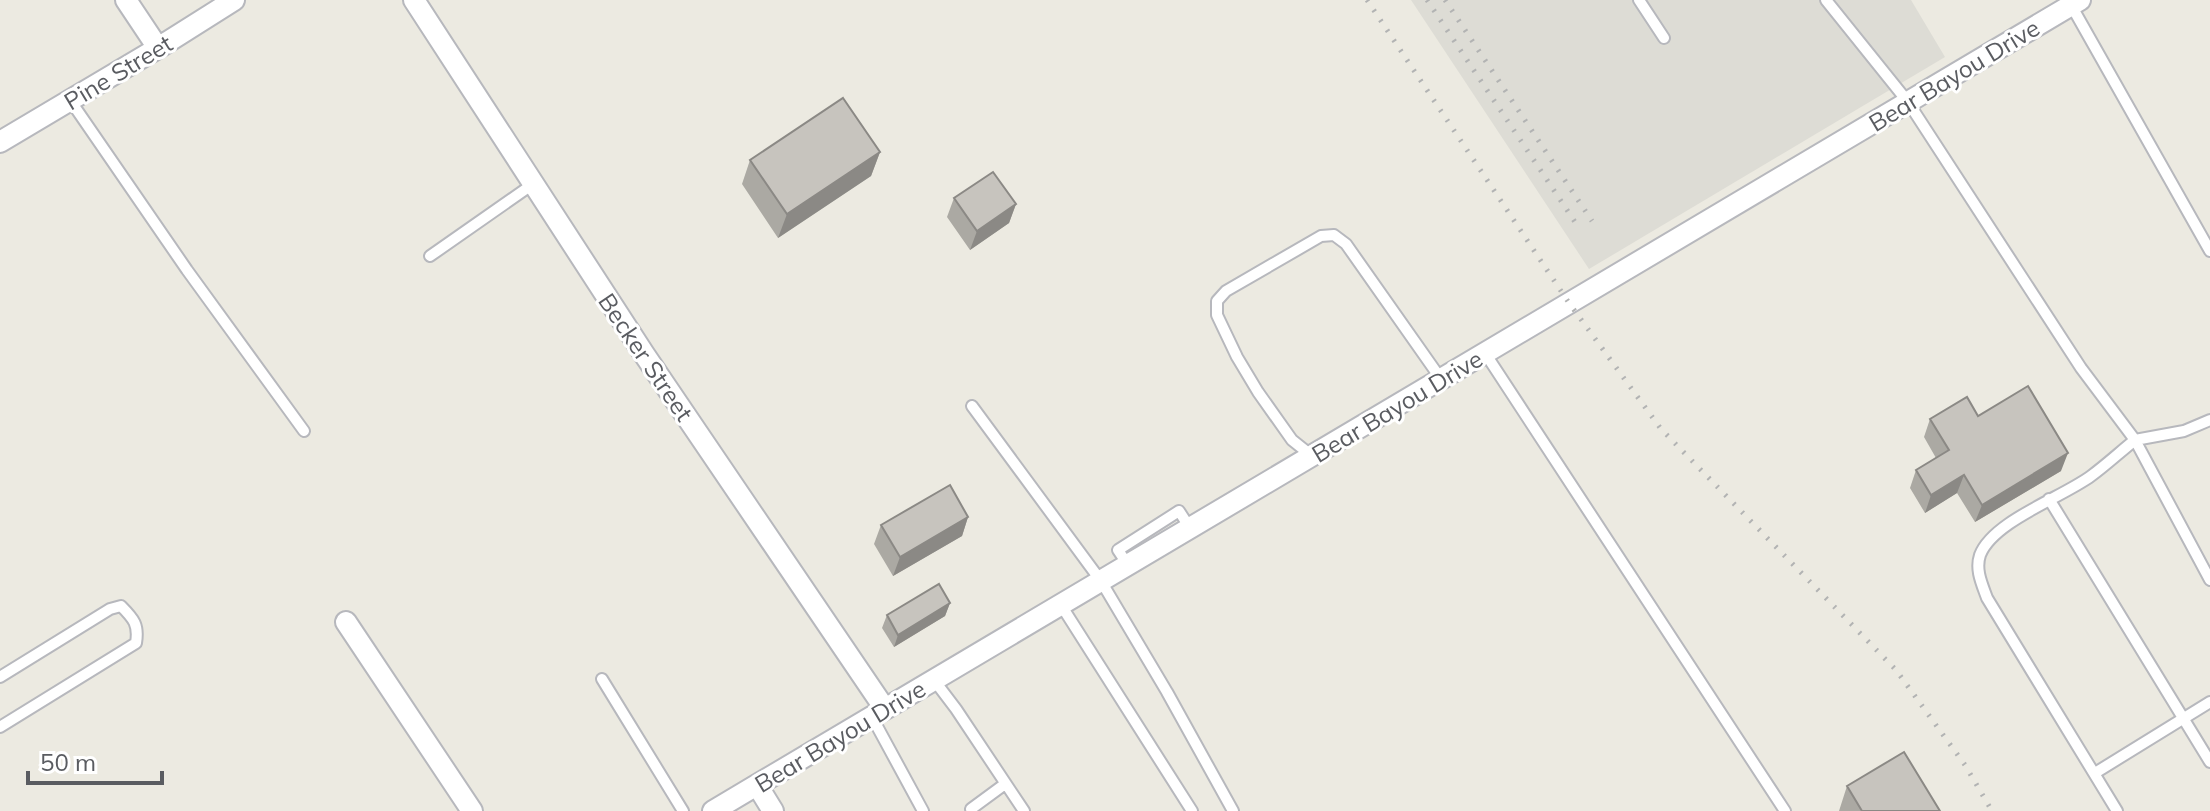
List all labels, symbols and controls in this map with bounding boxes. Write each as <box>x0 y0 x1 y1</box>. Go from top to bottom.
street label: Bear Bayou Drive <box>1863 12 2045 138</box>
street label: Pine Street <box>58 28 178 116</box>
street label: Becker Street <box>592 287 700 427</box>
street label: Bear Bayou Drive <box>1306 343 1488 469</box>
street label: Bear Bayou Drive <box>749 673 931 799</box>
scale bar <box>28 735 162 785</box>
text: 50 m <box>40 747 96 777</box>

